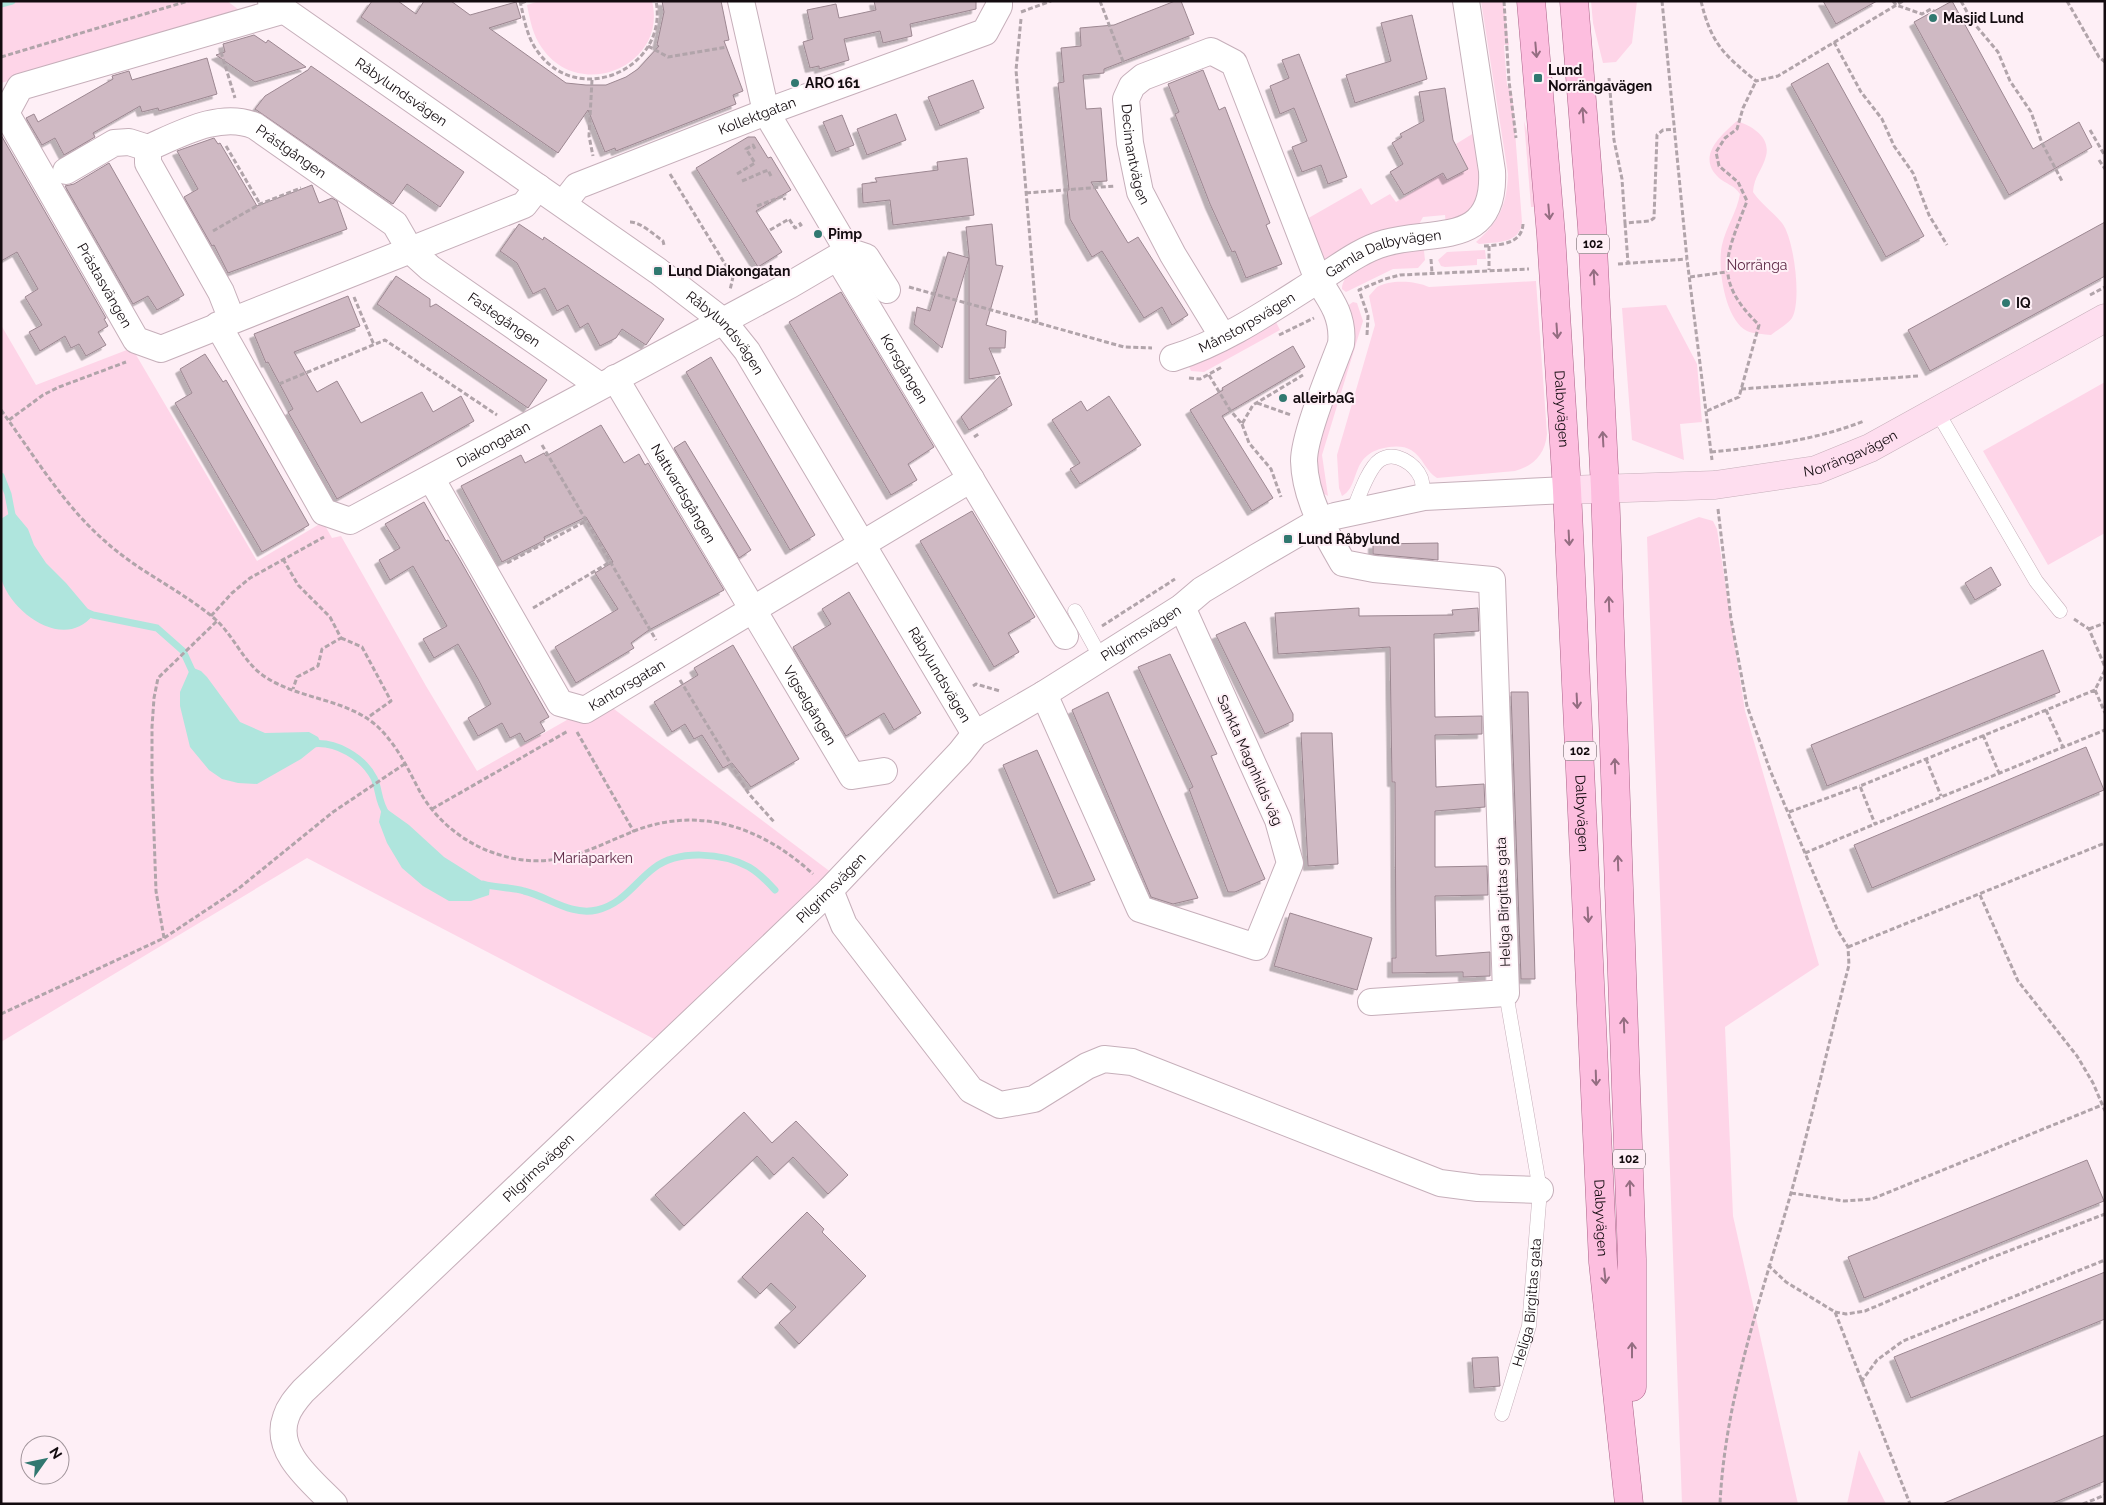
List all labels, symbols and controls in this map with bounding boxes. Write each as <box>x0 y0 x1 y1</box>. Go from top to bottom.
place label: Masjid Lund <box>1943 10 2024 26</box>
marker: Masjid Lund <box>1927 12 1939 24</box>
one-way arrow <box>1531 42 1540 58</box>
street label: Råbylundsvägen <box>352 54 450 130</box>
place label: Lund Norrängavägen <box>1548 62 1652 94</box>
marker: Lund Norrängavägen <box>1532 72 1544 84</box>
place label: ARO 161 <box>805 75 860 91</box>
marker: ARO 161 <box>789 77 801 89</box>
street label: Kollektgatan <box>716 94 798 138</box>
street label: Decimantvägen <box>1118 103 1153 207</box>
one-way arrow <box>1578 107 1588 123</box>
street label: Prästgången <box>253 121 329 181</box>
one-way arrow <box>1544 203 1554 219</box>
place label: Pimp <box>828 226 862 242</box>
street label: Gamla Dalbyvägen <box>1322 227 1442 281</box>
marker: Pimp <box>812 228 824 240</box>
road number: 102 <box>1577 234 1609 253</box>
street label: Prästasvängen <box>74 240 135 331</box>
park label: Norränga <box>1727 257 1787 273</box>
place label: Lund Diakongatan <box>668 263 790 279</box>
marker: Lund Diakongatan <box>652 265 664 277</box>
one-way arrow <box>1590 269 1599 285</box>
street label: Råbylundsvägen <box>683 288 767 377</box>
street label: Fastegången <box>465 289 543 350</box>
street label: Månstorpsvägen <box>1196 289 1298 356</box>
place label: IQ <box>2016 295 2031 311</box>
marker: IQ <box>2000 297 2012 309</box>
one-way arrow <box>1552 322 1561 338</box>
street label: Korsgången <box>877 331 931 406</box>
street label: Dalbyvägen <box>1551 370 1572 448</box>
place label: alleirbaG <box>1293 390 1354 406</box>
marker: alleirbaG <box>1277 392 1289 404</box>
street label: Diakongatan <box>454 418 533 470</box>
street label: Norrängavägen <box>1802 427 1900 480</box>
one-way arrow <box>1598 431 1607 447</box>
street label: Nattvardsgången <box>648 441 719 546</box>
one-way arrow <box>1564 530 1574 546</box>
place label: Lund Råbylund <box>1298 531 1400 547</box>
marker: Lund Råbylund <box>1282 533 1294 545</box>
one-way arrow <box>1605 596 1614 612</box>
street label: Pilgrimsvägen <box>1098 602 1184 664</box>
street label: Råbylundsvägen <box>905 624 974 725</box>
street label: Kantorsgatan <box>586 656 668 714</box>
street label: Vigselgången <box>780 663 840 748</box>
street label: Sankta Magnhilds väg <box>1214 692 1286 828</box>
one-way arrow <box>1572 692 1582 708</box>
road number: 102 <box>1564 741 1596 760</box>
one-way arrow <box>1610 759 1620 775</box>
street label: Dalbyvägen <box>1572 774 1592 852</box>
street label: Heliga Birgittas gata <box>1493 837 1513 967</box>
park label: Mariaparken <box>553 850 633 866</box>
street label: Pilgrimsvägen <box>793 850 869 926</box>
one-way arrow <box>1614 855 1623 871</box>
one-way arrow <box>1584 907 1593 923</box>
one-way arrow <box>1619 1017 1629 1034</box>
one-way arrow <box>1591 1070 1600 1086</box>
street label: Pilgrimsvägen <box>499 1130 577 1205</box>
road number: 102 <box>1613 1150 1645 1168</box>
street label: Dalbyvägen <box>1591 1179 1611 1257</box>
one-way arrow <box>1625 1180 1634 1196</box>
street label: Heliga Birgittas gata <box>1509 1238 1544 1369</box>
one-way arrow <box>1600 1267 1610 1283</box>
one-way arrow <box>1627 1342 1637 1358</box>
north arrow <box>20 1435 70 1485</box>
text: N <box>46 1444 66 1462</box>

